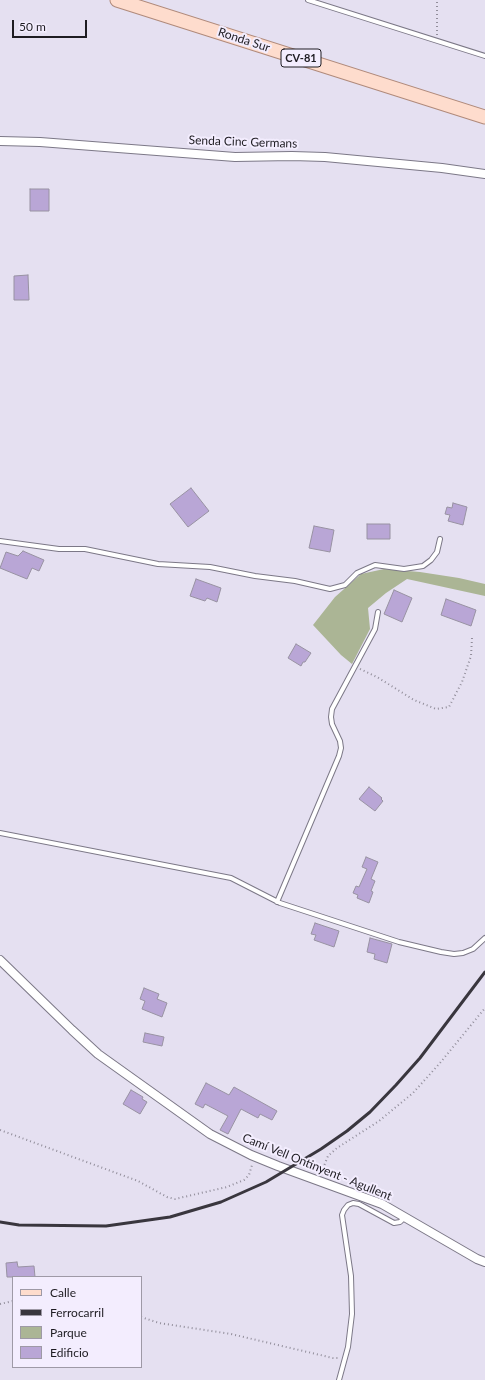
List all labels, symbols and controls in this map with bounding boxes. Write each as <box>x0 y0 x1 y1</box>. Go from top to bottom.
scale bar <box>14 12 89 38</box>
text: 50 m <box>19 19 46 34</box>
street label: Ronda Sur <box>216 25 272 55</box>
road number: CV-81 <box>281 49 321 67</box>
street label: Senda Cinc Germans <box>188 133 298 151</box>
street label: Camí Vell Ontinyent - Agullent <box>240 1130 394 1204</box>
legend <box>12 1276 142 1368</box>
text: Calle <box>50 1285 76 1300</box>
text: Ferrocarril <box>50 1305 104 1320</box>
text: Parque <box>50 1325 87 1340</box>
text: Edificio <box>50 1345 89 1360</box>

